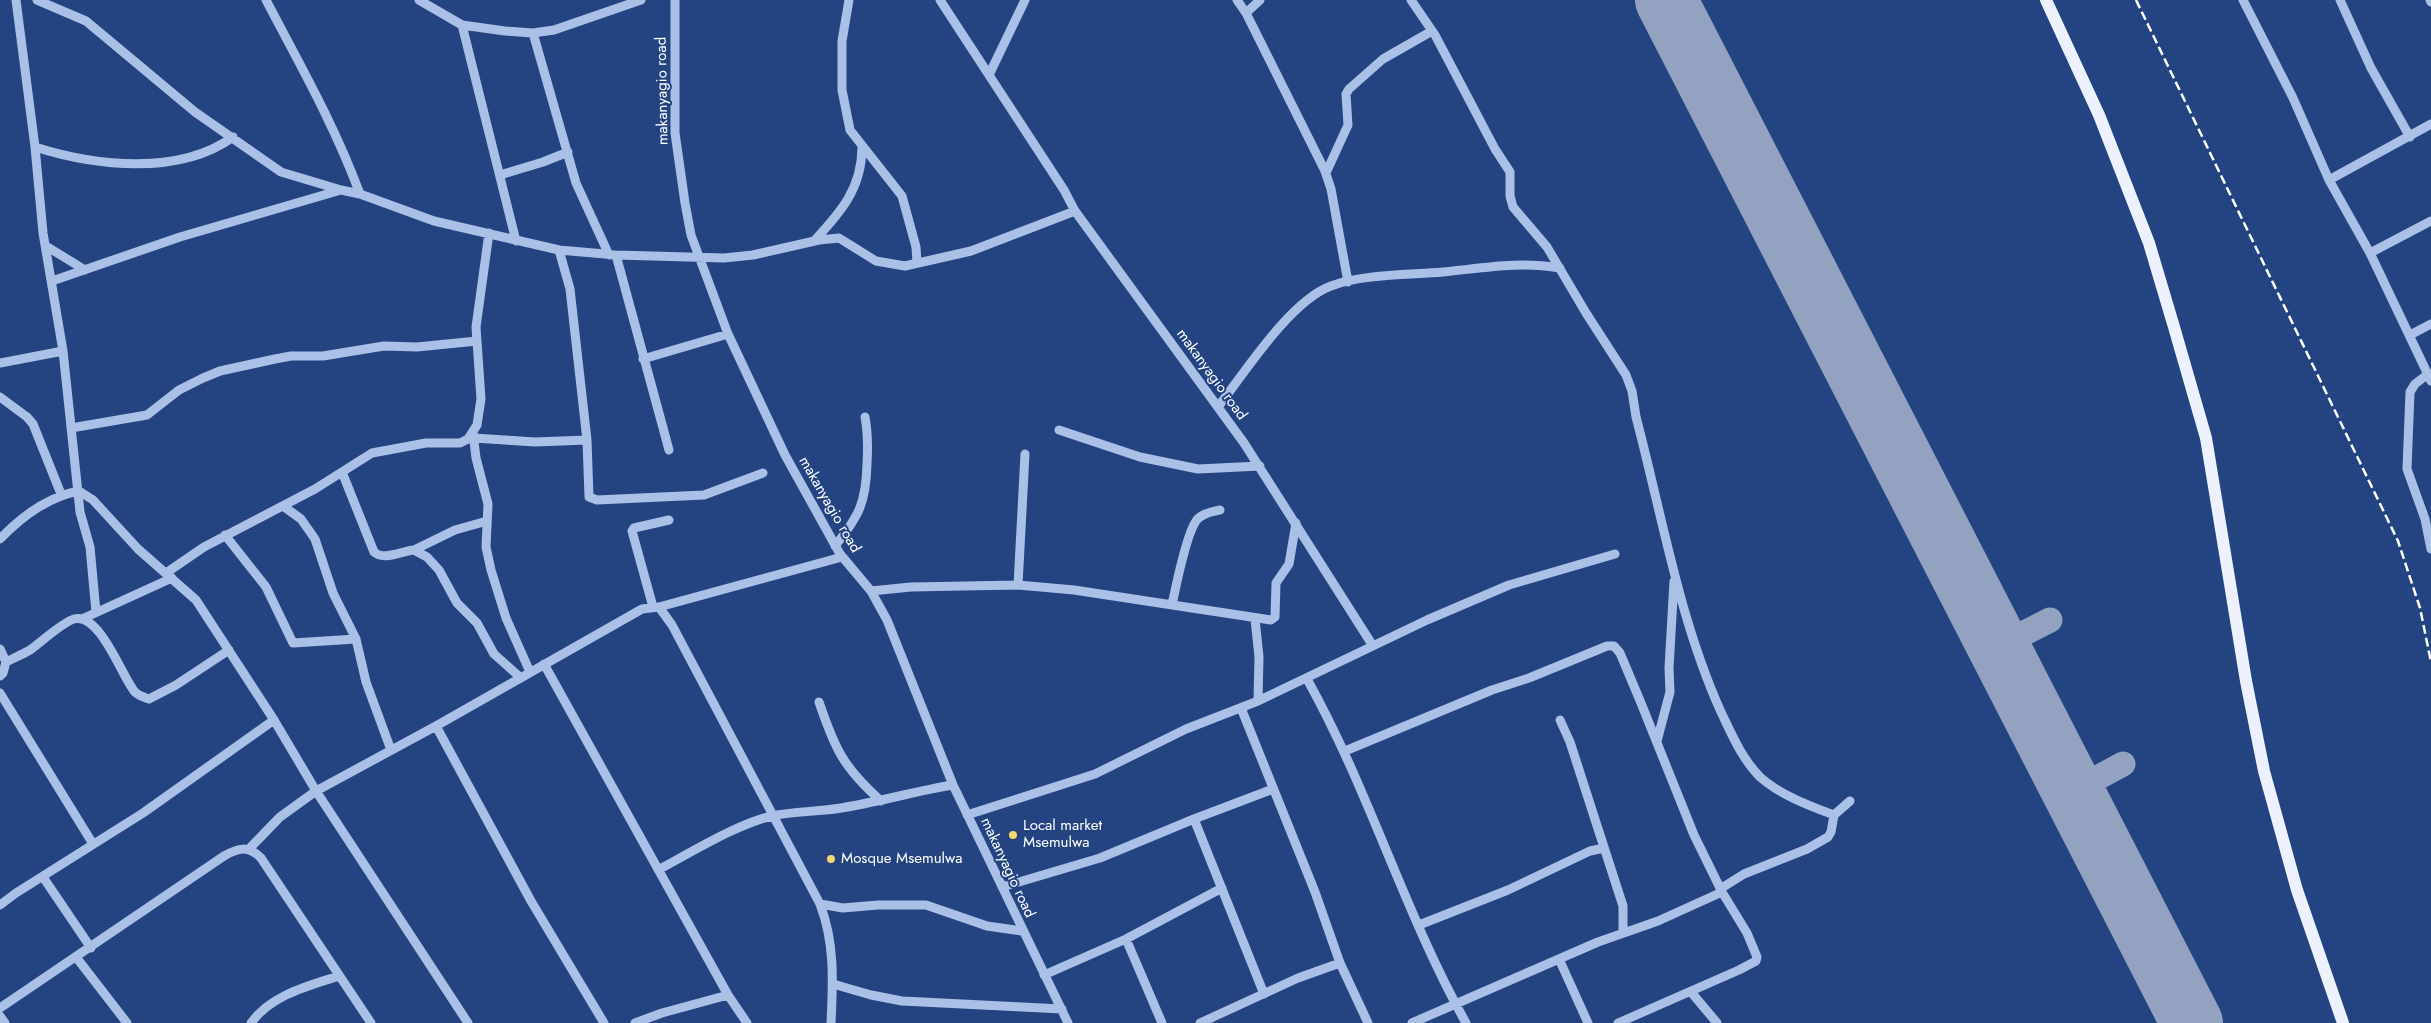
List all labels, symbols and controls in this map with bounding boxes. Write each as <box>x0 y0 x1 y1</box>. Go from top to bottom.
street label: makanyagio road <box>653 37 673 145</box>
street label: makanyagio road <box>1172 326 1250 424</box>
street label: makanyagio road <box>794 454 864 556</box>
street label: makanyagio road <box>976 815 1038 921</box>
place label: Local market Msemulwa <box>1023 817 1102 852</box>
marker: Local market Msemulwa <box>1007 829 1019 841</box>
place label: Mosque Msemulwa <box>841 850 962 868</box>
marker: Mosque Msemulwa <box>825 853 837 865</box>

